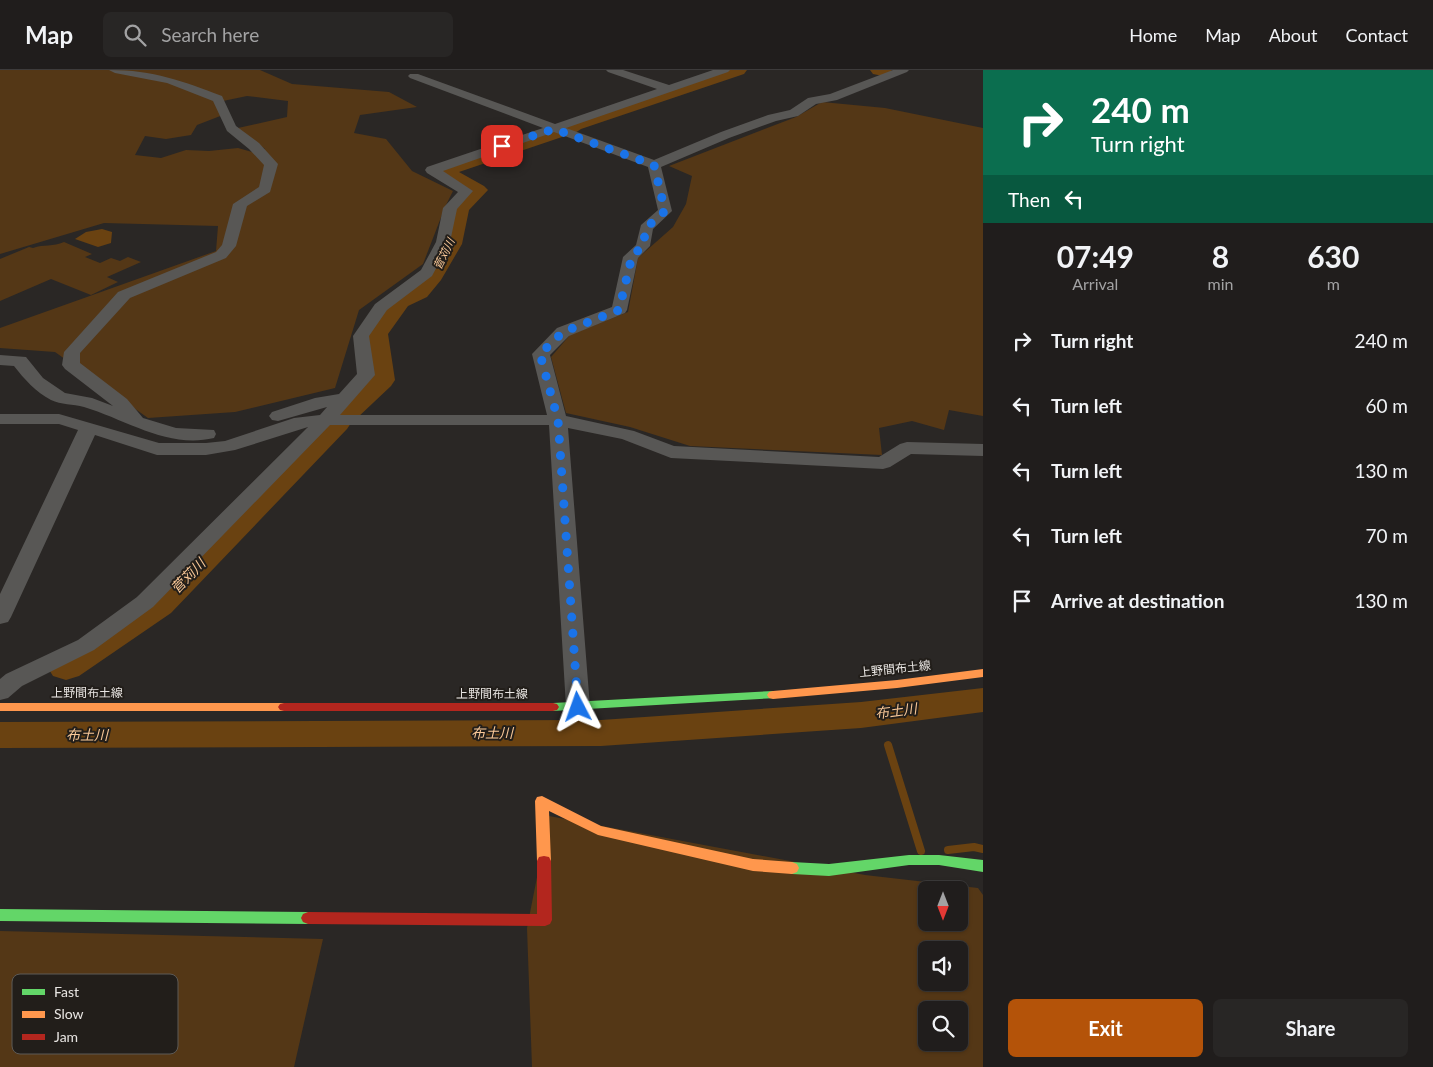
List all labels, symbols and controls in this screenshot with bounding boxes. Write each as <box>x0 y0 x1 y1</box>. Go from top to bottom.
search box <box>103 12 453 57</box>
text: Map <box>25 20 73 49</box>
icon: search <box>121 21 149 49</box>
text: Search here <box>161 23 259 46</box>
text: Home <box>1129 24 1177 46</box>
text: Map <box>1205 24 1241 46</box>
text: About <box>1269 24 1318 46</box>
text: Contact <box>1346 24 1408 46</box>
text: 240 m <box>1091 88 1190 130</box>
icon: right <box>1008 90 1073 155</box>
pin <box>481 125 523 167</box>
text: Turn right <box>1091 130 1185 157</box>
icon: arrive <box>488 132 516 160</box>
icon: left <box>1060 185 1088 213</box>
text: Then <box>1008 188 1050 211</box>
water label: 菅苅川 <box>430 235 457 271</box>
text: 07:49 <box>1057 238 1134 274</box>
text: 8 <box>1212 238 1229 274</box>
text: 630 <box>1307 238 1359 274</box>
text: Arrival <box>1072 274 1118 293</box>
text: min <box>1208 274 1234 293</box>
text: m <box>1327 274 1340 293</box>
icon: right <box>1008 327 1036 355</box>
text: Turn right <box>1051 329 1133 352</box>
text: 240 m <box>1354 329 1408 352</box>
icon: left <box>1008 392 1036 420</box>
text: Turn left <box>1051 394 1122 417</box>
text: 60 m <box>1365 394 1408 417</box>
icon: left <box>1008 457 1036 485</box>
text: Turn left <box>1051 459 1122 482</box>
text: 130 m <box>1354 459 1408 482</box>
icon: left <box>1008 522 1036 550</box>
text: Turn left <box>1051 524 1122 547</box>
text: 70 m <box>1365 524 1408 547</box>
water label: 菅苅川 <box>167 553 210 597</box>
icon: arrive <box>1008 587 1036 615</box>
text: Arrive at destination <box>1051 589 1224 612</box>
text: 130 m <box>1354 589 1408 612</box>
street label: 上野間布土線 <box>858 657 932 680</box>
position arrow <box>551 680 603 732</box>
street label: 上野間布土線 <box>51 685 123 700</box>
street label: 上野間布土線 <box>456 686 528 701</box>
water label: 布土川 <box>874 699 920 721</box>
water label: 布土川 <box>471 724 515 741</box>
water label: 布土川 <box>66 726 110 743</box>
north arrow <box>918 881 968 931</box>
map controls <box>918 881 968 1051</box>
button: sound <box>918 941 968 991</box>
legend <box>12 974 178 1054</box>
text: Fast <box>54 983 79 1000</box>
button: Exit <box>1008 999 1203 1057</box>
button: Share <box>1213 999 1408 1057</box>
button: search <box>918 1001 968 1051</box>
text: Slow <box>54 1005 84 1022</box>
text: Jam <box>54 1028 78 1045</box>

